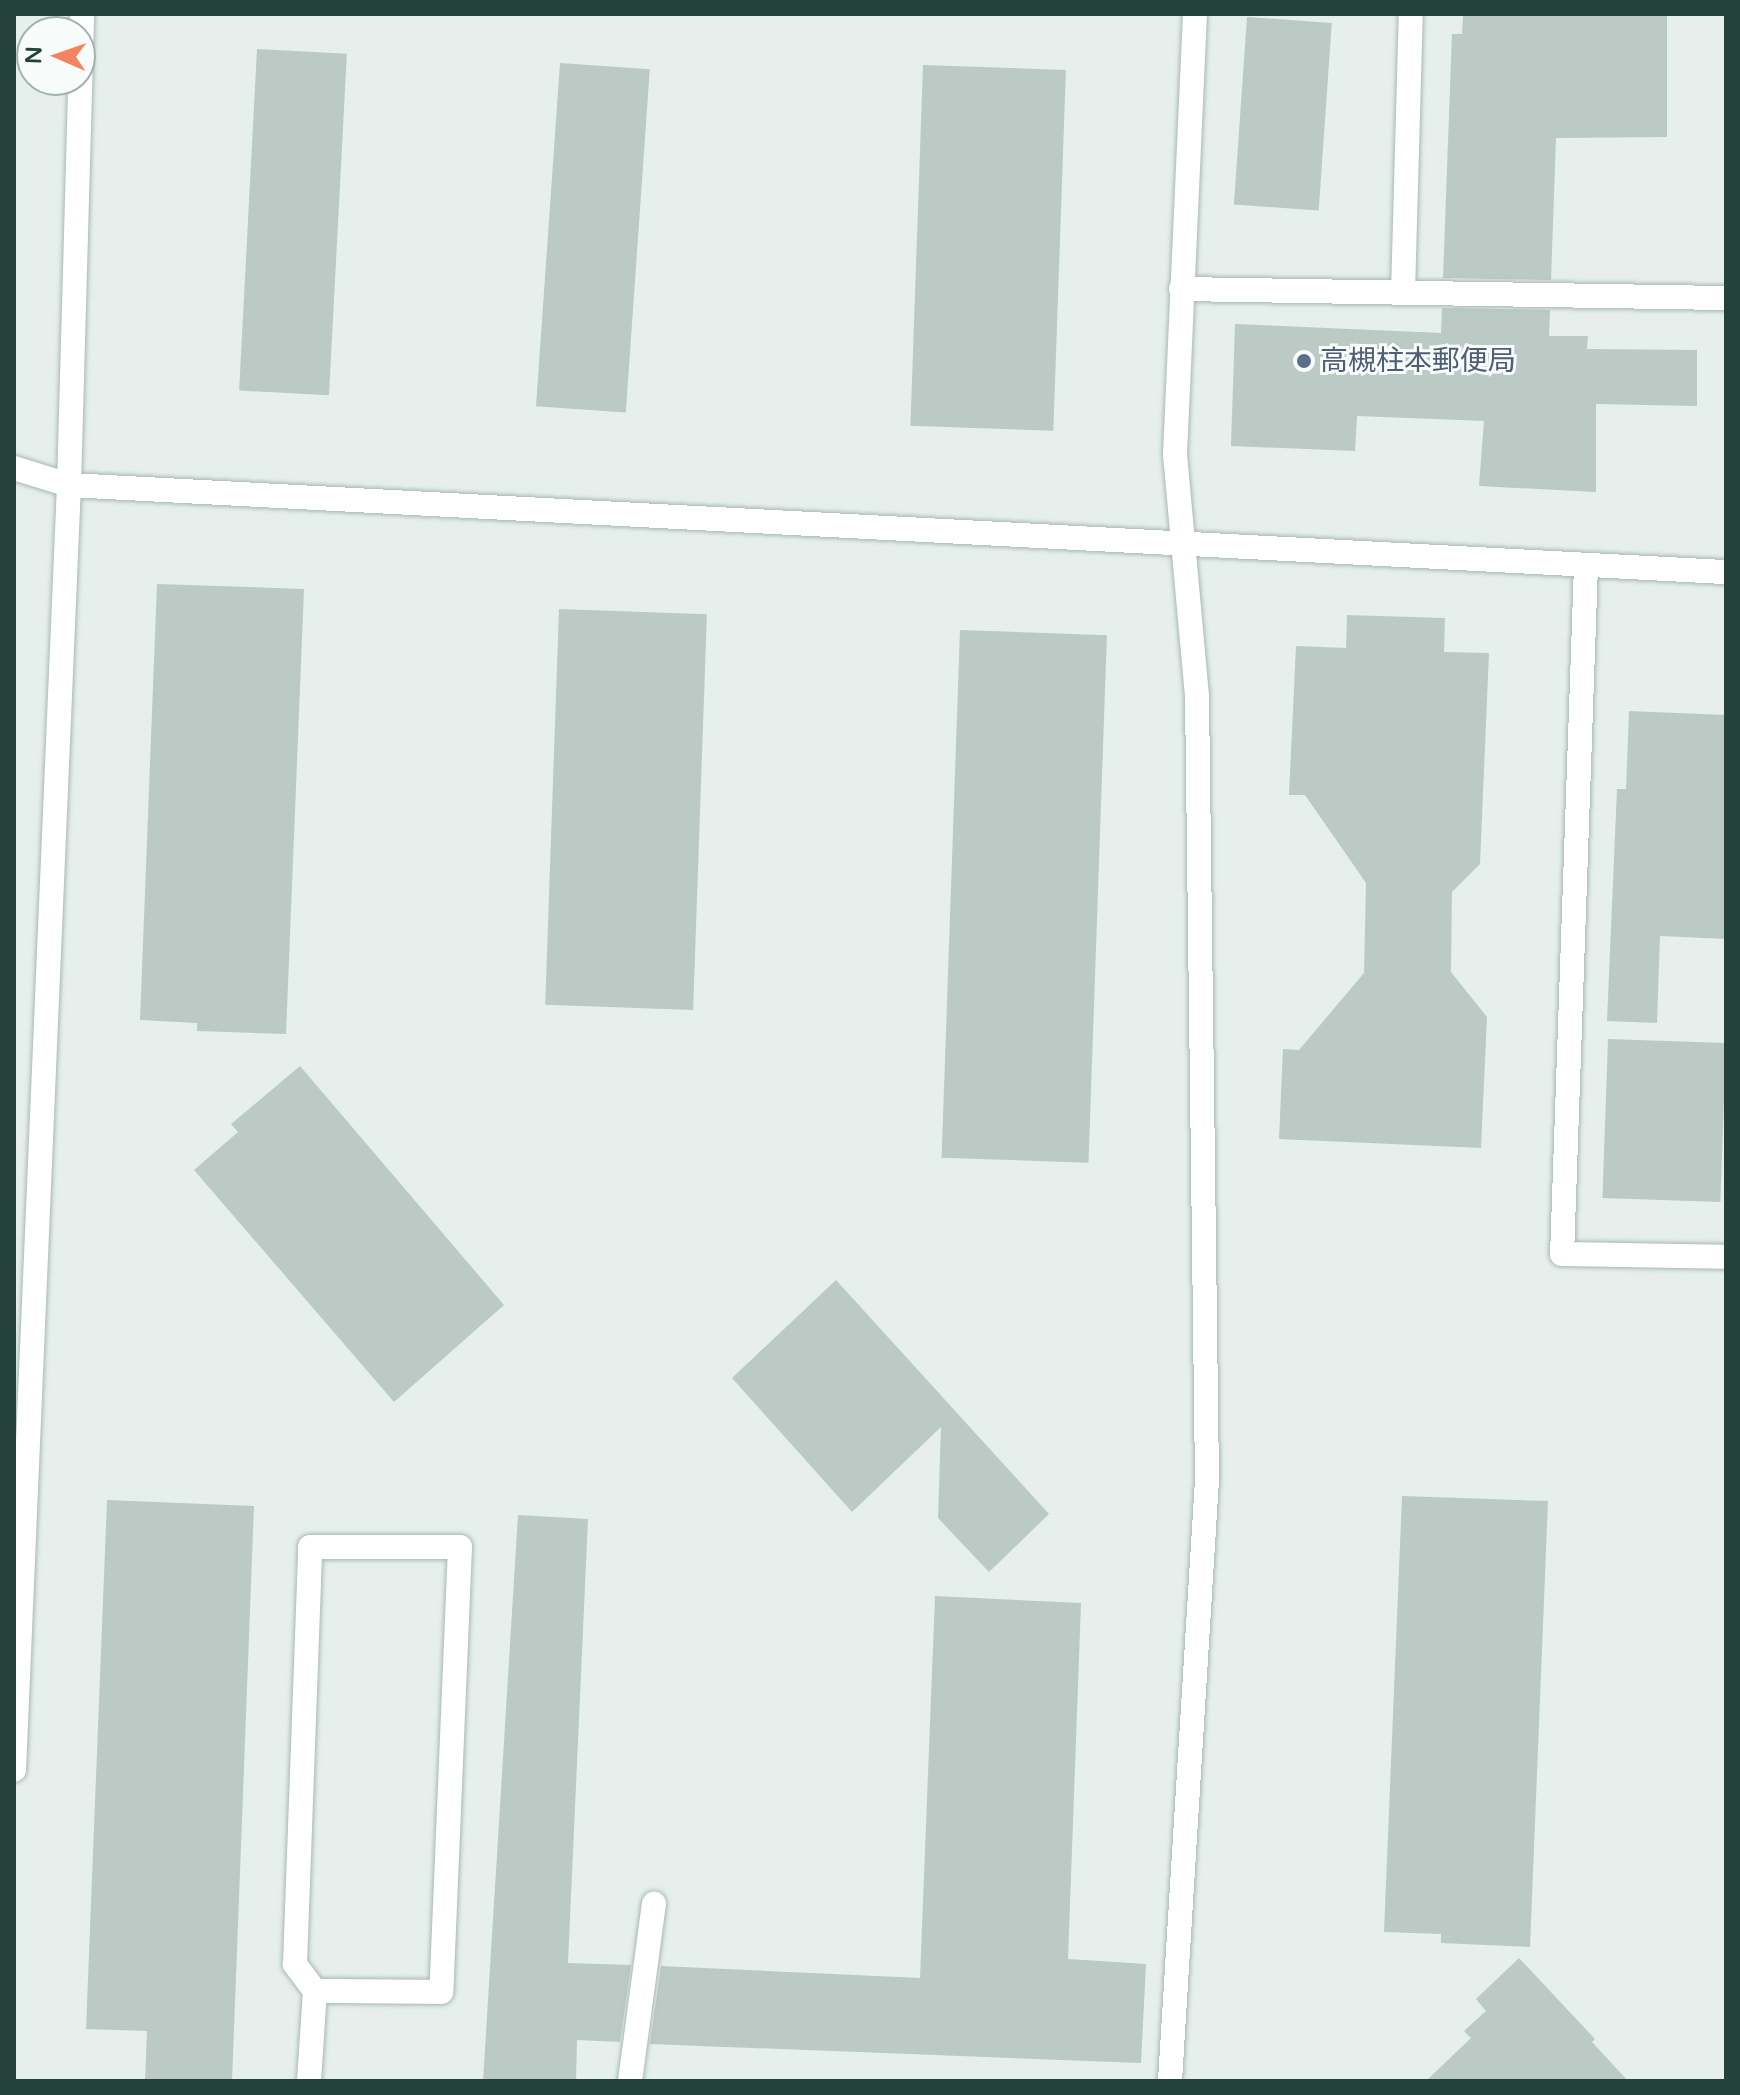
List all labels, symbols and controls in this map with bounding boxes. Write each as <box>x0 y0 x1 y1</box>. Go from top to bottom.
north arrow <box>16 16 96 96</box>
text: N <box>21 46 47 65</box>
place label: 高槻柱本郵便局 <box>1320 344 1516 378</box>
marker: 高槻柱本郵便局 <box>1295 352 1313 370</box>

